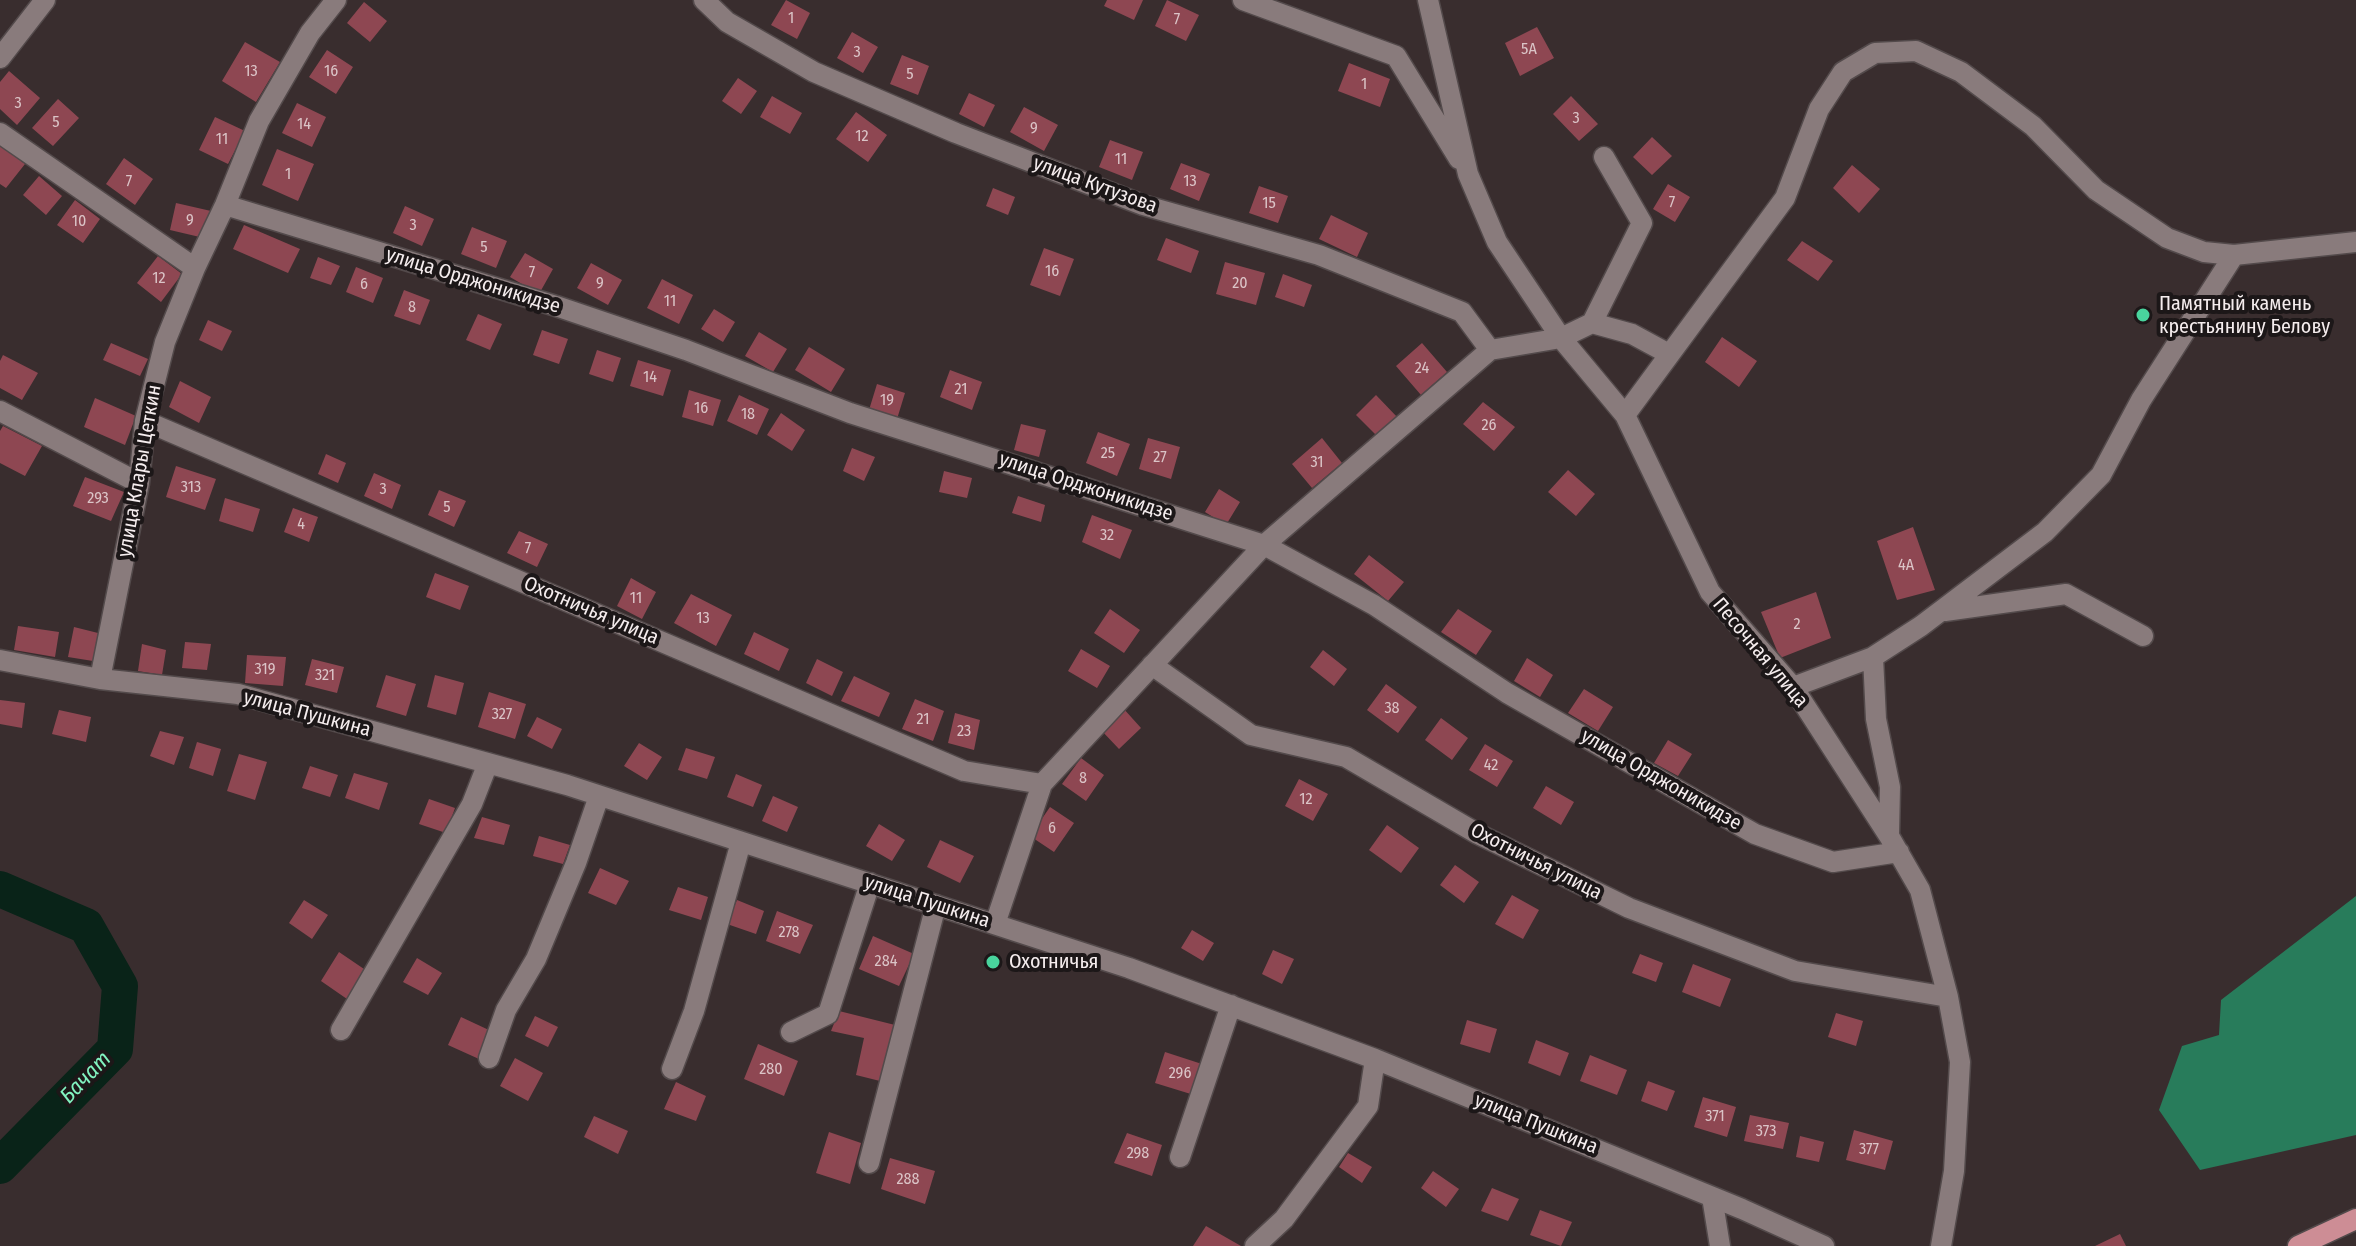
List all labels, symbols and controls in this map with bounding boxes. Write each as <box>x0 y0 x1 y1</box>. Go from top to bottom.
house number: 1 <box>788 9 794 29</box>
house number: 7 <box>1174 10 1180 30</box>
house number: 5А <box>1521 40 1537 60</box>
house number: 3 <box>853 43 861 63</box>
house number: 13 <box>244 62 258 82</box>
house number: 16 <box>324 62 338 82</box>
house number: 5 <box>906 65 914 85</box>
house number: 1 <box>1361 75 1367 95</box>
house number: 3 <box>14 94 22 114</box>
house number: 3 <box>1572 109 1580 129</box>
house number: 5 <box>52 113 60 133</box>
house number: 14 <box>297 115 311 135</box>
house number: 9 <box>1030 119 1038 139</box>
house number: 12 <box>855 127 869 147</box>
house number: 11 <box>216 130 228 150</box>
house number: 11 <box>1115 150 1127 170</box>
street label: улица Кутузова <box>1030 151 1160 219</box>
house number: 1 <box>285 165 291 185</box>
house number: 7 <box>126 172 132 192</box>
house number: 13 <box>1183 172 1197 192</box>
house number: 7 <box>1669 193 1675 213</box>
house number: 15 <box>1262 194 1276 214</box>
house number: 9 <box>186 211 194 231</box>
house number: 10 <box>72 212 86 232</box>
house number: 3 <box>409 216 417 236</box>
house number: 5 <box>480 238 488 258</box>
street label: улица Орджоникидзе <box>383 243 563 319</box>
house number: 16 <box>1045 262 1059 282</box>
house number: 7 <box>529 263 535 283</box>
house number: 12 <box>152 269 166 289</box>
house number: 9 <box>596 274 604 294</box>
house number: 20 <box>1232 274 1248 294</box>
house number: 6 <box>360 275 368 295</box>
house number: 11 <box>664 292 676 312</box>
place label: Памятный камень крестьянину Белову <box>2159 292 2330 339</box>
house number: 8 <box>408 298 416 318</box>
marker: Памятный камень крестьянину Белову <box>2134 306 2152 324</box>
house number: 24 <box>1415 359 1429 379</box>
house number: 14 <box>643 368 657 388</box>
house number: 21 <box>955 380 967 400</box>
street label: улица Клары Цеткин <box>113 383 167 559</box>
house number: 19 <box>880 391 894 411</box>
house number: 16 <box>694 399 708 419</box>
house number: 18 <box>741 405 755 425</box>
house number: 26 <box>1482 416 1496 436</box>
house number: 25 <box>1101 444 1115 464</box>
street label: улица Орджоникидзе <box>996 448 1176 526</box>
house number: 27 <box>1153 448 1167 468</box>
house number: 31 <box>1310 453 1324 473</box>
house number: 313 <box>181 478 201 498</box>
house number: 3 <box>379 480 387 500</box>
house number: 293 <box>87 489 109 509</box>
house number: 5 <box>443 498 451 518</box>
house number: 4 <box>297 515 305 535</box>
house number: 32 <box>1100 526 1114 546</box>
house number: 7 <box>525 539 531 559</box>
house number: 4А <box>1898 556 1914 576</box>
street label: Охотничья улица <box>520 572 662 650</box>
house number: 11 <box>630 589 642 609</box>
street label: Песочная улица <box>1707 593 1813 713</box>
house number: 13 <box>696 609 710 629</box>
house number: 2 <box>1793 615 1801 635</box>
house number: 319 <box>255 660 275 680</box>
house number: 321 <box>315 666 335 686</box>
street label: улица Пушкина <box>241 686 373 742</box>
house number: 38 <box>1384 699 1400 719</box>
house number: 327 <box>492 705 512 725</box>
house number: 21 <box>917 710 929 730</box>
house number: 23 <box>957 722 971 742</box>
street label: улица Орджоникидзе <box>1576 724 1746 836</box>
house number: 42 <box>1484 756 1498 776</box>
house number: 8 <box>1079 769 1087 789</box>
house number: 12 <box>1299 790 1313 810</box>
house number: 6 <box>1048 819 1056 839</box>
street label: Охотничья улица <box>1466 819 1606 905</box>
street label: улица Пушкина <box>861 870 993 934</box>
house number: 278 <box>778 923 800 943</box>
place label: Охотничья <box>1009 950 1099 974</box>
house number: 284 <box>875 952 897 972</box>
marker: Охотничья <box>984 953 1002 971</box>
water label: Бачат <box>55 1047 117 1109</box>
house number: 280 <box>759 1060 783 1080</box>
house number: 296 <box>1169 1064 1191 1084</box>
street label: улица Пушкина <box>1471 1088 1601 1160</box>
house number: 371 <box>1705 1107 1725 1127</box>
house number: 373 <box>1756 1122 1776 1142</box>
house number: 377 <box>1859 1140 1879 1160</box>
house number: 298 <box>1127 1144 1149 1164</box>
house number: 288 <box>896 1170 920 1190</box>

